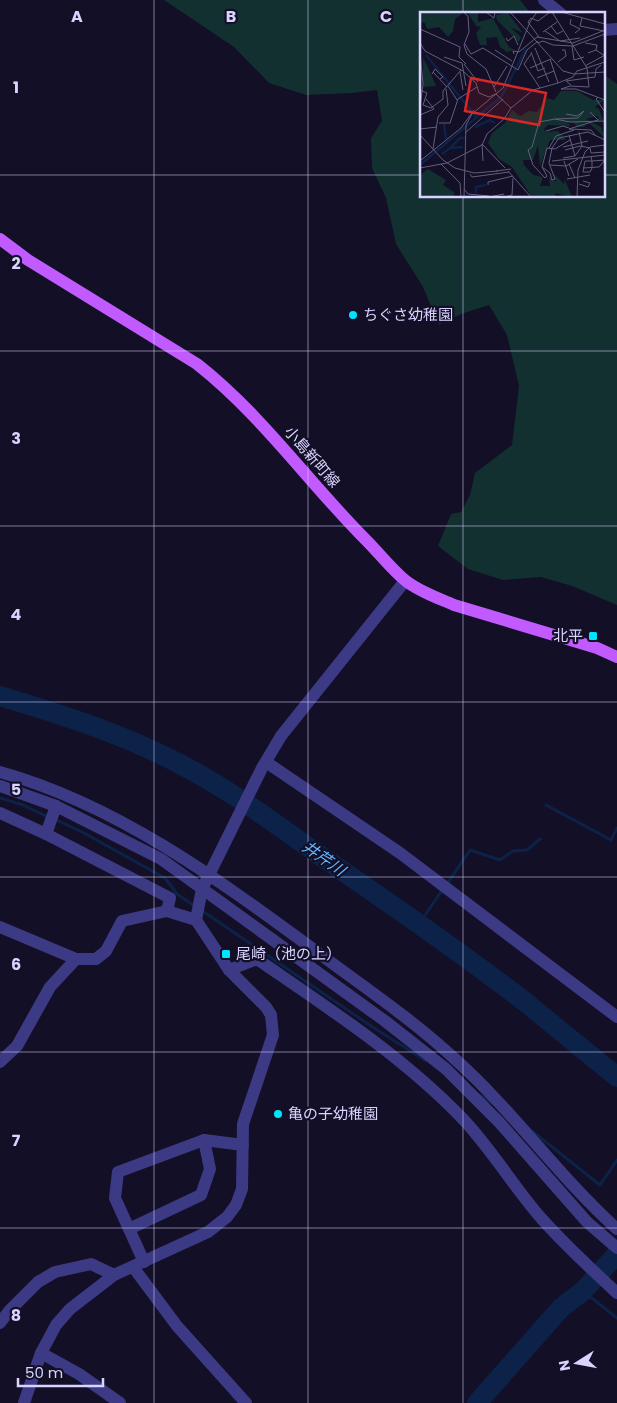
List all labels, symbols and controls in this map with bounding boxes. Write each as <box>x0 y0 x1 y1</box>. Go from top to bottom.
text: A <box>71 5 83 28</box>
text: B <box>226 5 236 28</box>
text: C <box>380 5 392 28</box>
inset map <box>420 12 604 198</box>
text: 1 <box>13 76 19 99</box>
text: 2 <box>11 252 21 275</box>
place label: ちぐさ幼稚園 <box>363 304 453 325</box>
marker: ちぐさ幼稚園 <box>347 309 359 321</box>
street label: 小島新町線 <box>280 421 345 492</box>
text: 3 <box>11 427 21 450</box>
text: 4 <box>11 603 22 626</box>
place label: 北平 <box>553 625 583 646</box>
marker: 北平 <box>587 630 599 642</box>
text: 5 <box>11 778 21 801</box>
water label: 井芹川 <box>297 835 352 883</box>
place label: 尾崎（池の上） <box>236 943 341 964</box>
marker: 尾崎（池の上） <box>220 948 232 960</box>
text: 6 <box>11 953 21 976</box>
place label: 亀の子幼稚園 <box>288 1103 378 1124</box>
marker: 亀の子幼稚園 <box>272 1108 284 1120</box>
text: 7 <box>12 1129 21 1152</box>
text: 8 <box>11 1304 21 1327</box>
north arrow <box>552 1338 602 1388</box>
scale bar <box>18 1356 102 1388</box>
text: N <box>553 1358 575 1373</box>
text: 50 m <box>25 1362 63 1383</box>

